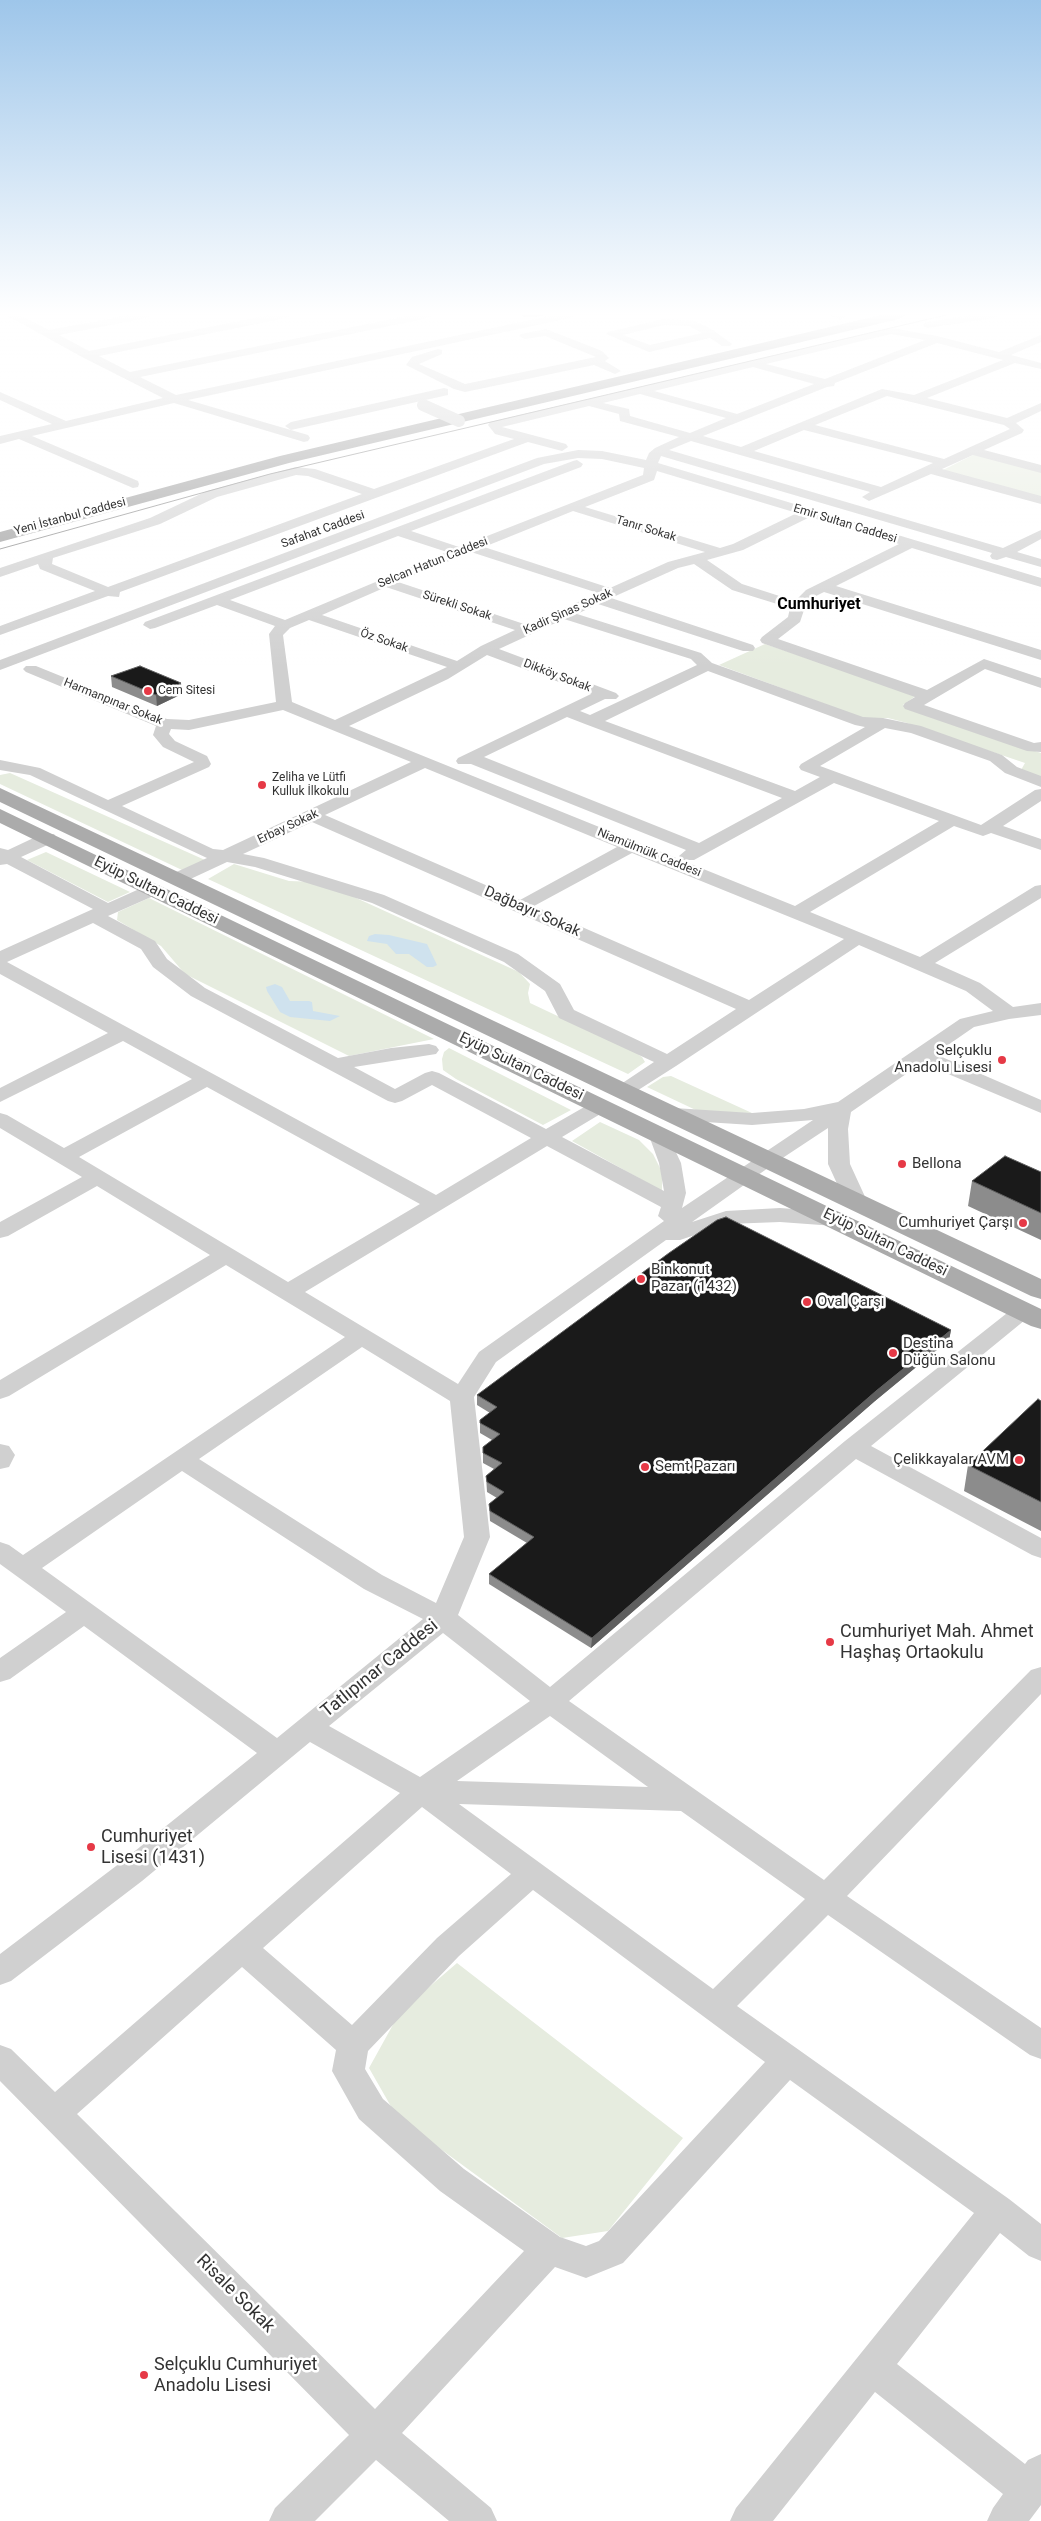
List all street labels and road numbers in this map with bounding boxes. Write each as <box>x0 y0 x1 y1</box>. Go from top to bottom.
street label: Yeni İstanbul Caddesi <box>13 495 127 539</box>
street label: Emir Sultan Caddesi <box>792 501 898 547</box>
street label: Safahat Caddesi <box>279 508 367 552</box>
street label: Tanır Sokak <box>614 513 678 545</box>
street label: Selcan Hatun Caddesi <box>376 534 490 592</box>
street label: Kadir Şinas Sokak <box>521 586 615 638</box>
street label: Sürekli Sokak <box>421 588 493 624</box>
street label: Öz Sokak <box>358 626 410 656</box>
street label: Dikköy Sokak <box>521 657 593 695</box>
street label: Harmanpınar Sokak <box>61 676 165 728</box>
street label: Erbay Sokak <box>255 807 321 847</box>
street label: Niamülmülk Caddesi <box>595 826 703 880</box>
street label: Eyüp Sultan Caddesi <box>91 853 221 929</box>
street label: Dağbayır Sokak <box>481 883 583 941</box>
street label: Eyüp Sultan Caddesi <box>456 1029 586 1105</box>
street label: Eyüp Sultan Caddesi <box>820 1205 950 1281</box>
street label: Tatlıpınar Caddesi <box>317 1615 443 1723</box>
street label: Risale Sokak <box>191 2250 279 2338</box>

